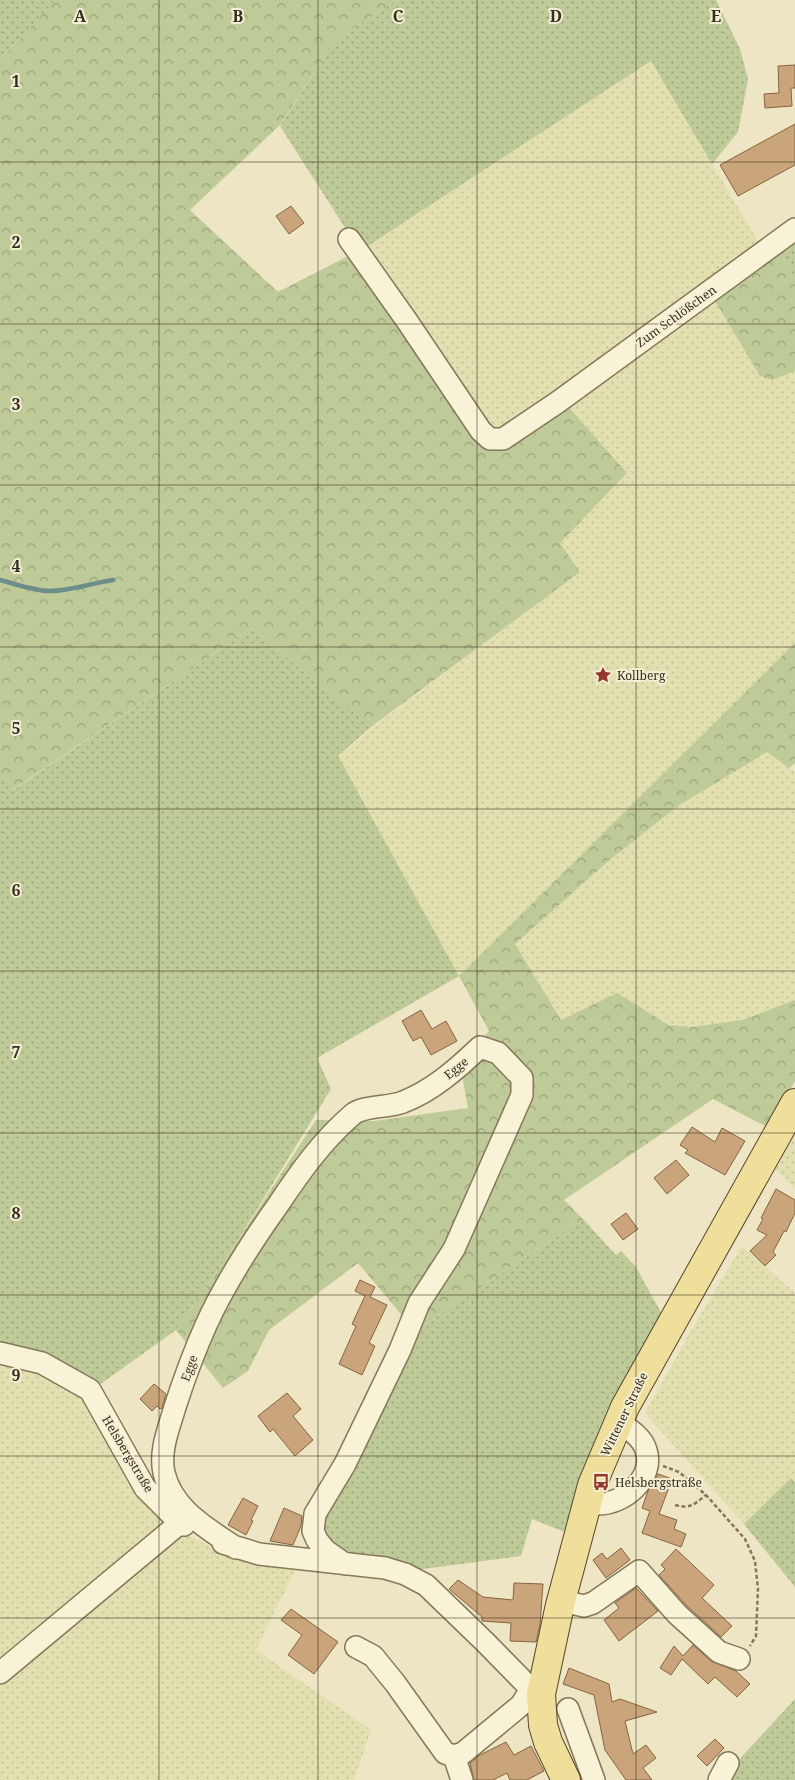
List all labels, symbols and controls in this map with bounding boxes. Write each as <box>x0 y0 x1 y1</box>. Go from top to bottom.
text: A <box>74 5 87 27</box>
text: B <box>233 5 244 27</box>
text: C <box>393 5 404 27</box>
text: D <box>550 5 562 27</box>
text: E <box>711 5 721 27</box>
text: 1 <box>11 70 21 92</box>
text: 2 <box>11 231 21 253</box>
street label: Zum Schlößchen <box>632 281 720 351</box>
text: 3 <box>11 393 21 415</box>
text: 4 <box>11 555 21 577</box>
place icon: Kollberg <box>593 665 613 685</box>
place label: Kollberg <box>617 667 666 684</box>
text: 5 <box>11 717 21 739</box>
text: 6 <box>11 879 21 901</box>
text: 7 <box>11 1041 21 1063</box>
street label: Egge <box>440 1053 472 1083</box>
text: 8 <box>11 1202 21 1224</box>
street label: Egge <box>176 1352 202 1384</box>
text: 9 <box>11 1364 21 1386</box>
street label: Wittener Straße <box>596 1369 652 1459</box>
street label: Helsbergstraße <box>98 1412 158 1496</box>
bus stop icon: Helsbergstraße <box>591 1472 611 1492</box>
place label: Helsbergstraße <box>615 1474 702 1491</box>

